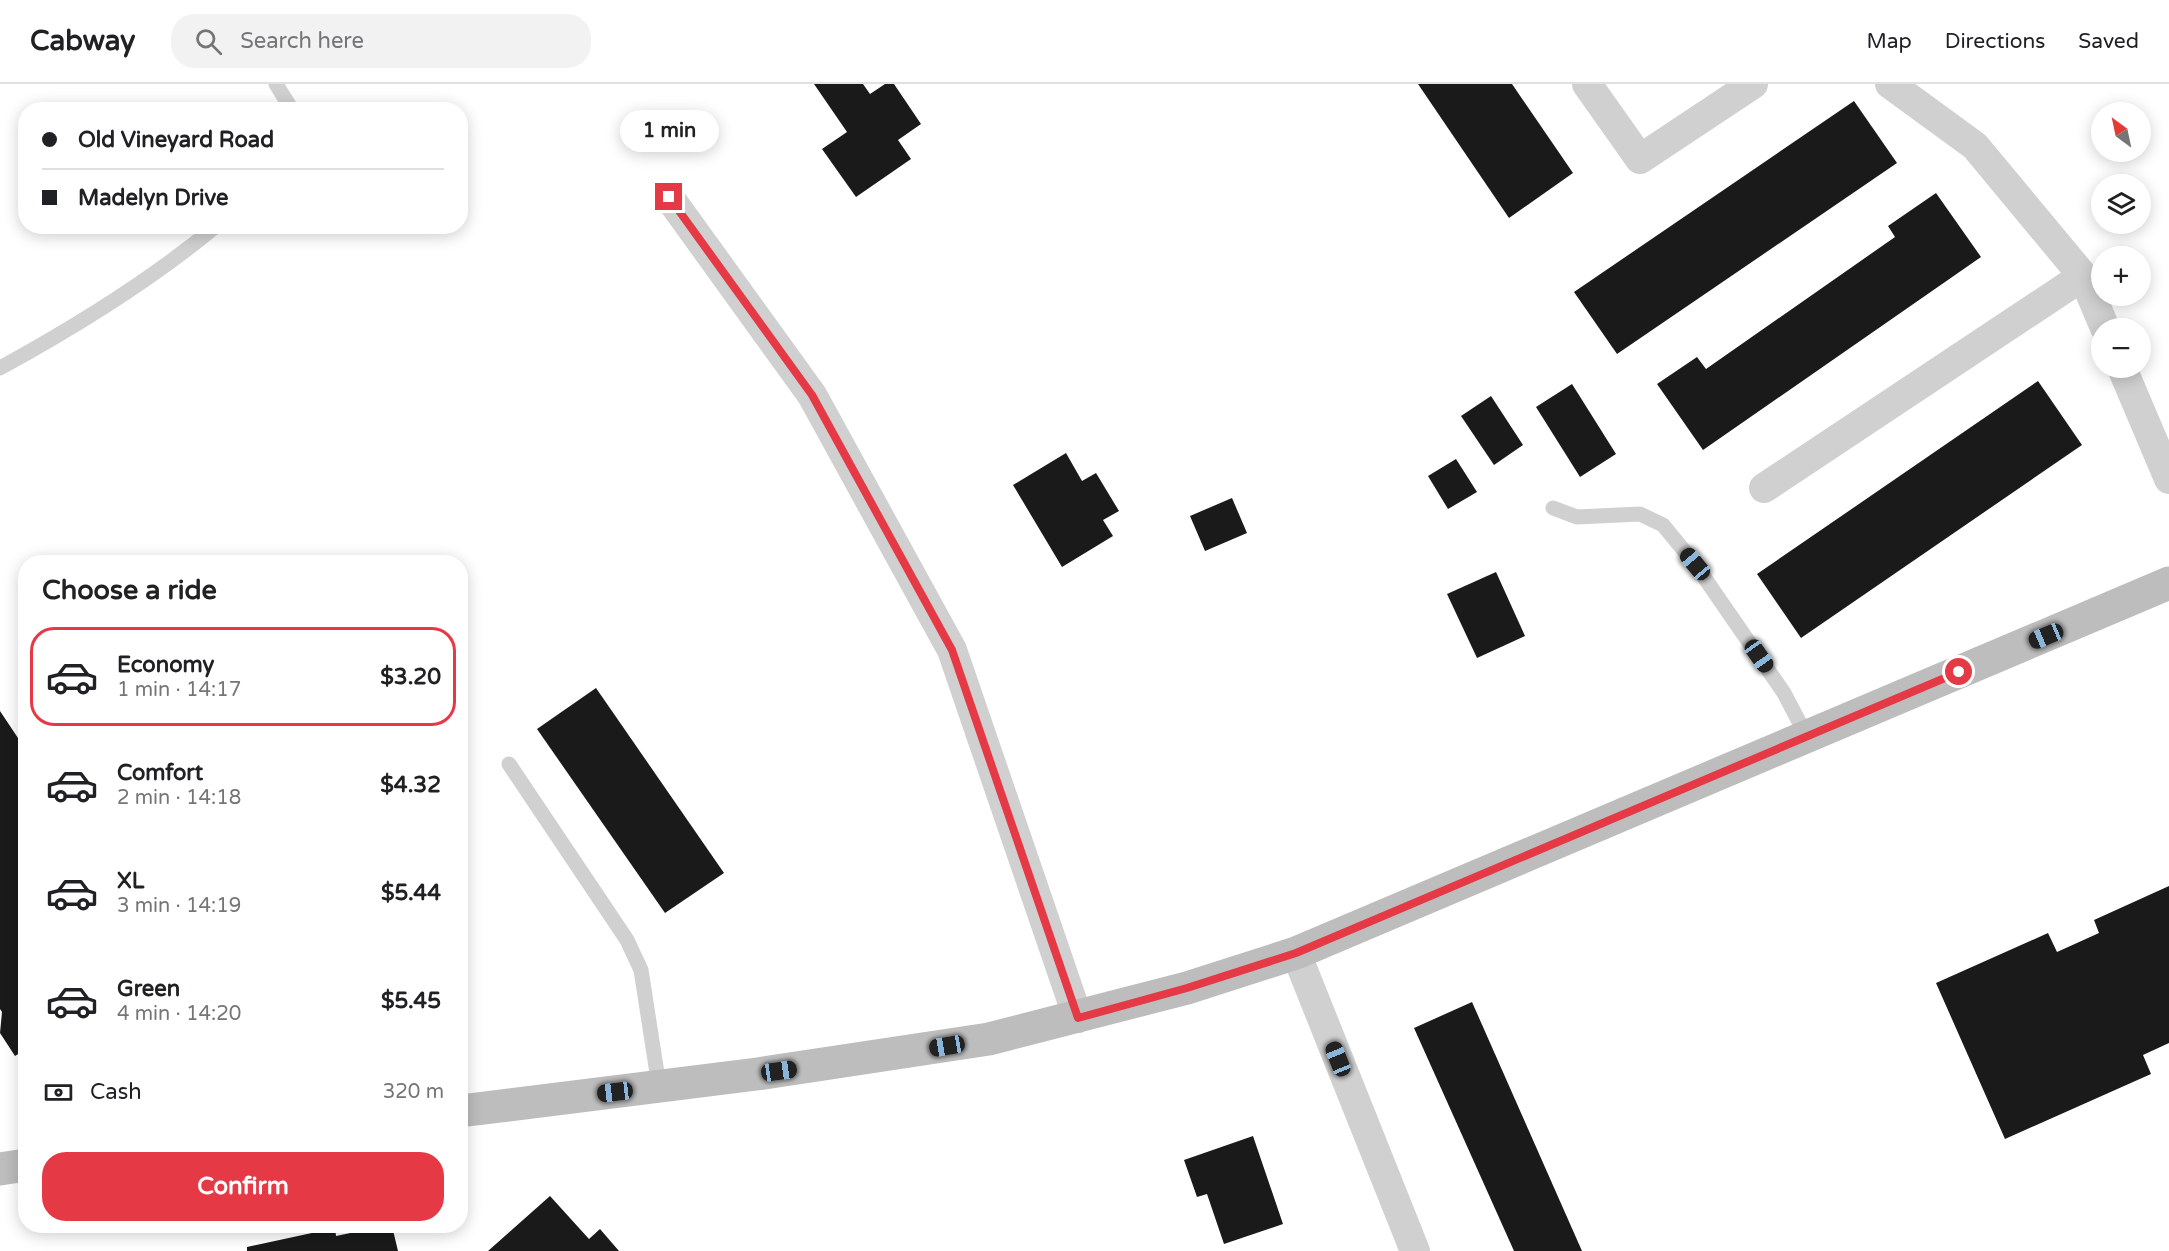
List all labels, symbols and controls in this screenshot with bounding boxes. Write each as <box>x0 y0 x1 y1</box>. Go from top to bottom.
search box <box>171 14 591 68</box>
text: Cabway <box>30 24 135 58</box>
icon: search <box>192 25 225 58</box>
text: Search here <box>240 28 364 54</box>
text: Map <box>1866 29 1912 54</box>
text: Directions <box>1945 29 2045 54</box>
text: Saved <box>2078 29 2139 54</box>
north arrow <box>2091 102 2151 162</box>
map controls <box>2091 102 2151 378</box>
callout: 1 min <box>620 110 718 152</box>
text: 1 min <box>643 119 696 143</box>
text: Old Vineyard Road <box>78 127 274 153</box>
button: layers <box>2091 174 2151 234</box>
route end <box>655 183 682 210</box>
text: Madelyn Drive <box>78 185 229 211</box>
button: + <box>2091 246 2151 306</box>
button: − <box>2091 318 2151 378</box>
car <box>1677 544 1713 584</box>
text: Choose a ride <box>42 574 217 607</box>
car <box>2026 621 2066 651</box>
car <box>1741 636 1777 676</box>
icon: car <box>45 650 99 704</box>
text: Economy <box>117 652 214 678</box>
route start <box>1945 658 1972 685</box>
text: $3.20 <box>380 664 441 690</box>
text: 1 min · 14:17 <box>117 678 241 702</box>
icon: car <box>45 758 99 812</box>
text: Comfort <box>117 760 203 786</box>
text: $4.32 <box>380 772 441 798</box>
text: 2 min · 14:18 <box>117 786 241 810</box>
icon: car <box>45 866 99 920</box>
text: XL <box>117 868 144 894</box>
text: $5.44 <box>381 880 441 906</box>
text: 3 min · 14:19 <box>117 894 241 918</box>
icon: car <box>45 974 99 1028</box>
text: Green <box>117 976 180 1002</box>
text: $5.45 <box>381 988 441 1014</box>
text: 4 min · 14:20 <box>117 1002 241 1026</box>
car <box>928 1034 966 1058</box>
car <box>1323 1039 1353 1079</box>
car <box>760 1060 798 1082</box>
icon: cash <box>42 1076 75 1109</box>
text: Cash <box>90 1079 142 1105</box>
text: 320 m <box>383 1080 444 1104</box>
car <box>596 1081 634 1103</box>
button: Confirm <box>42 1152 444 1221</box>

